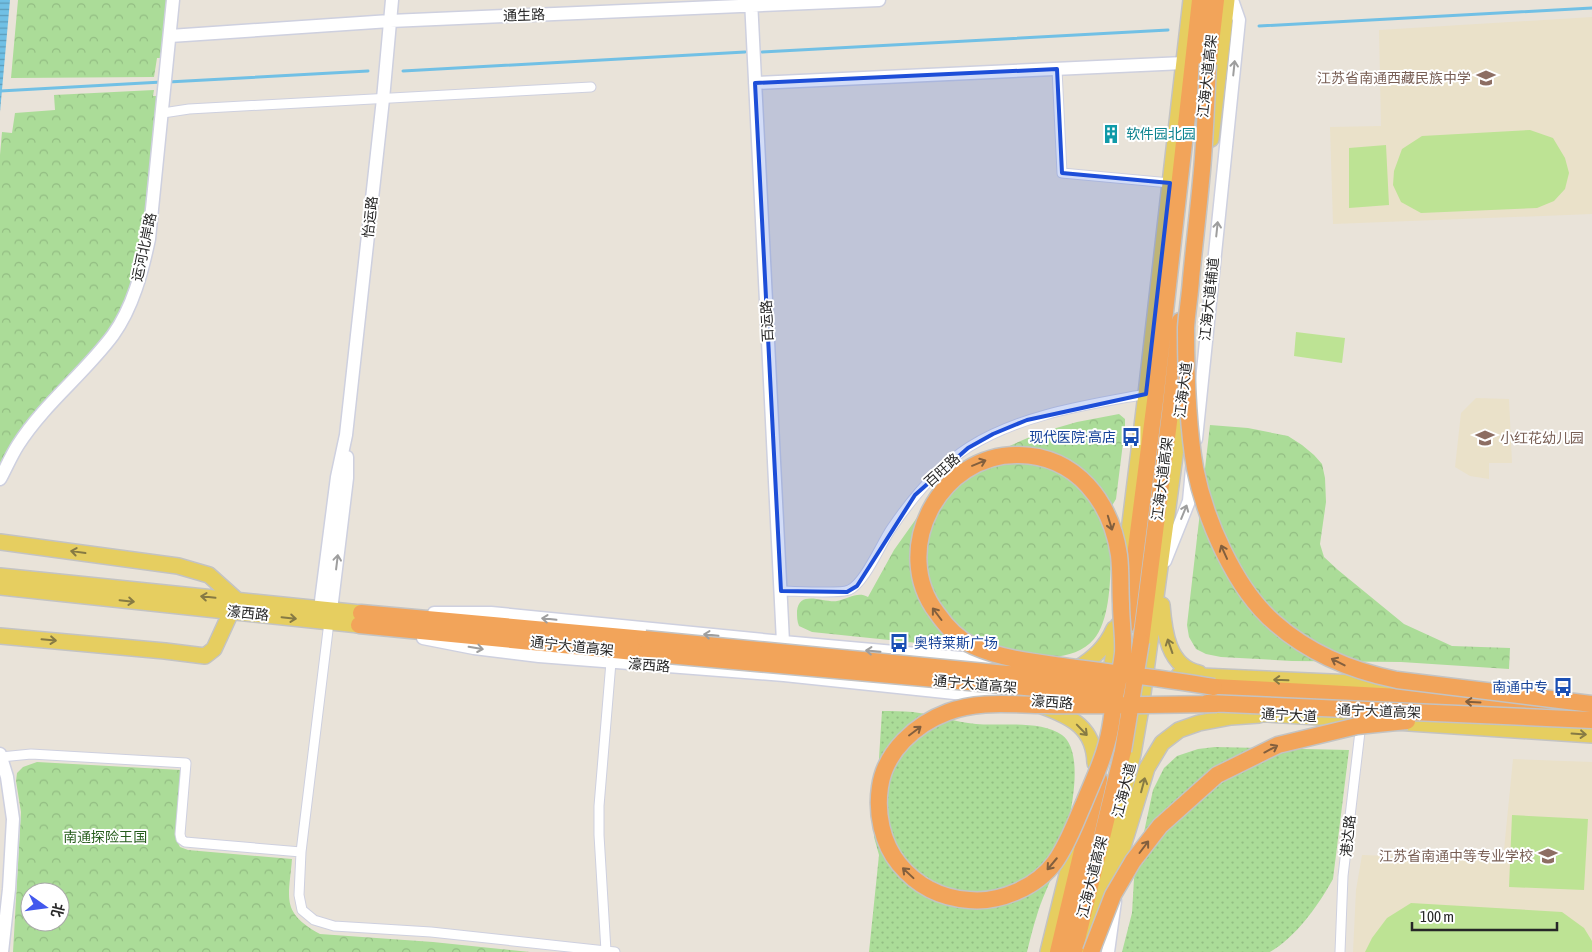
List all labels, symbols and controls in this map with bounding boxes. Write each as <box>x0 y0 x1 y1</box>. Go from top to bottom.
street label: 通生路 <box>503 6 545 24</box>
street label: 江海大道高架 <box>1195 33 1219 119</box>
one-way arrow <box>1229 60 1239 76</box>
school or university icon: 江苏省南通西藏民族中学 <box>1475 67 1497 89</box>
place label: 江苏省南通西藏民族中学 <box>1317 70 1471 86</box>
building icon: 软件园北园 <box>1100 123 1122 145</box>
place label: 软件园北园 <box>1126 126 1196 142</box>
street label: 怡运路 <box>360 195 380 239</box>
street label: 运河北岸路 <box>129 211 159 283</box>
one-way arrow <box>1212 222 1222 238</box>
street label: 江海大道辅道 <box>1197 256 1221 342</box>
street label: 百运路 <box>758 300 776 342</box>
street label: 江海大道 <box>1172 361 1194 419</box>
bus stop icon: 现代医院·高店 <box>1120 426 1142 448</box>
school or university icon: 小红花幼儿园 <box>1474 427 1496 449</box>
place label: 现代医院·高店 <box>1029 429 1116 445</box>
place label: 小红花幼儿园 <box>1500 430 1584 446</box>
street label: 江海大道高架 <box>1149 436 1175 522</box>
street label: 百旺路 <box>921 450 963 490</box>
one-way arrow <box>971 457 986 467</box>
one-way arrow <box>1180 505 1189 520</box>
one-way arrow <box>1105 514 1115 530</box>
one-way arrow <box>1219 545 1229 560</box>
one-way arrow <box>71 547 87 557</box>
one-way arrow <box>332 554 342 570</box>
one-way arrow <box>201 593 217 602</box>
one-way arrow <box>119 596 135 605</box>
street label: 濠西路 <box>226 603 270 623</box>
one-way arrow <box>932 607 942 621</box>
one-way arrow <box>281 613 297 623</box>
one-way arrow <box>542 614 558 624</box>
one-way arrow <box>703 630 719 640</box>
bus stop icon: 奥特莱斯广场 <box>888 632 910 654</box>
street label: 通宁大道高架 <box>529 634 615 658</box>
one-way arrow <box>40 635 56 645</box>
place label: 奥特莱斯广场 <box>914 635 998 651</box>
one-way arrow <box>1165 638 1175 654</box>
one-way arrow <box>468 643 484 653</box>
one-way arrow <box>865 646 881 656</box>
street label: 濠西路 <box>627 656 671 674</box>
one-way arrow <box>1330 657 1345 667</box>
street label: 通宁大道高架 <box>932 672 1018 696</box>
one-way arrow <box>1273 675 1289 684</box>
bus stop icon: 南通中专 <box>1552 676 1574 698</box>
place label: 南通中专 <box>1492 679 1548 695</box>
street label: 濠西路 <box>1030 693 1074 711</box>
one-way arrow <box>1466 697 1482 706</box>
street label: 通宁大道高架 <box>1337 702 1421 720</box>
street label: 通宁大道 <box>1261 706 1317 724</box>
one-way arrow <box>1076 723 1088 736</box>
one-way arrow <box>908 726 922 736</box>
one-way arrow <box>1571 729 1587 739</box>
one-way arrow <box>1263 744 1278 753</box>
street label: 江海大道 <box>1109 761 1139 819</box>
one-way arrow <box>1139 777 1148 793</box>
street label: 港达路 <box>1338 814 1358 858</box>
park label: 南通探险王国 <box>63 829 147 845</box>
street label: 江海大道高架 <box>1074 834 1110 920</box>
one-way arrow <box>1139 840 1149 854</box>
school or university icon: 江苏省南通中等专业学校 <box>1537 845 1559 867</box>
place label: 江苏省南通中等专业学校 <box>1379 848 1533 864</box>
one-way arrow <box>1046 858 1058 871</box>
one-way arrow <box>902 867 915 879</box>
north arrow <box>20 882 70 932</box>
scale bar <box>1412 900 1557 932</box>
text: 北 <box>48 901 67 919</box>
text: 100 m <box>1420 908 1454 925</box>

